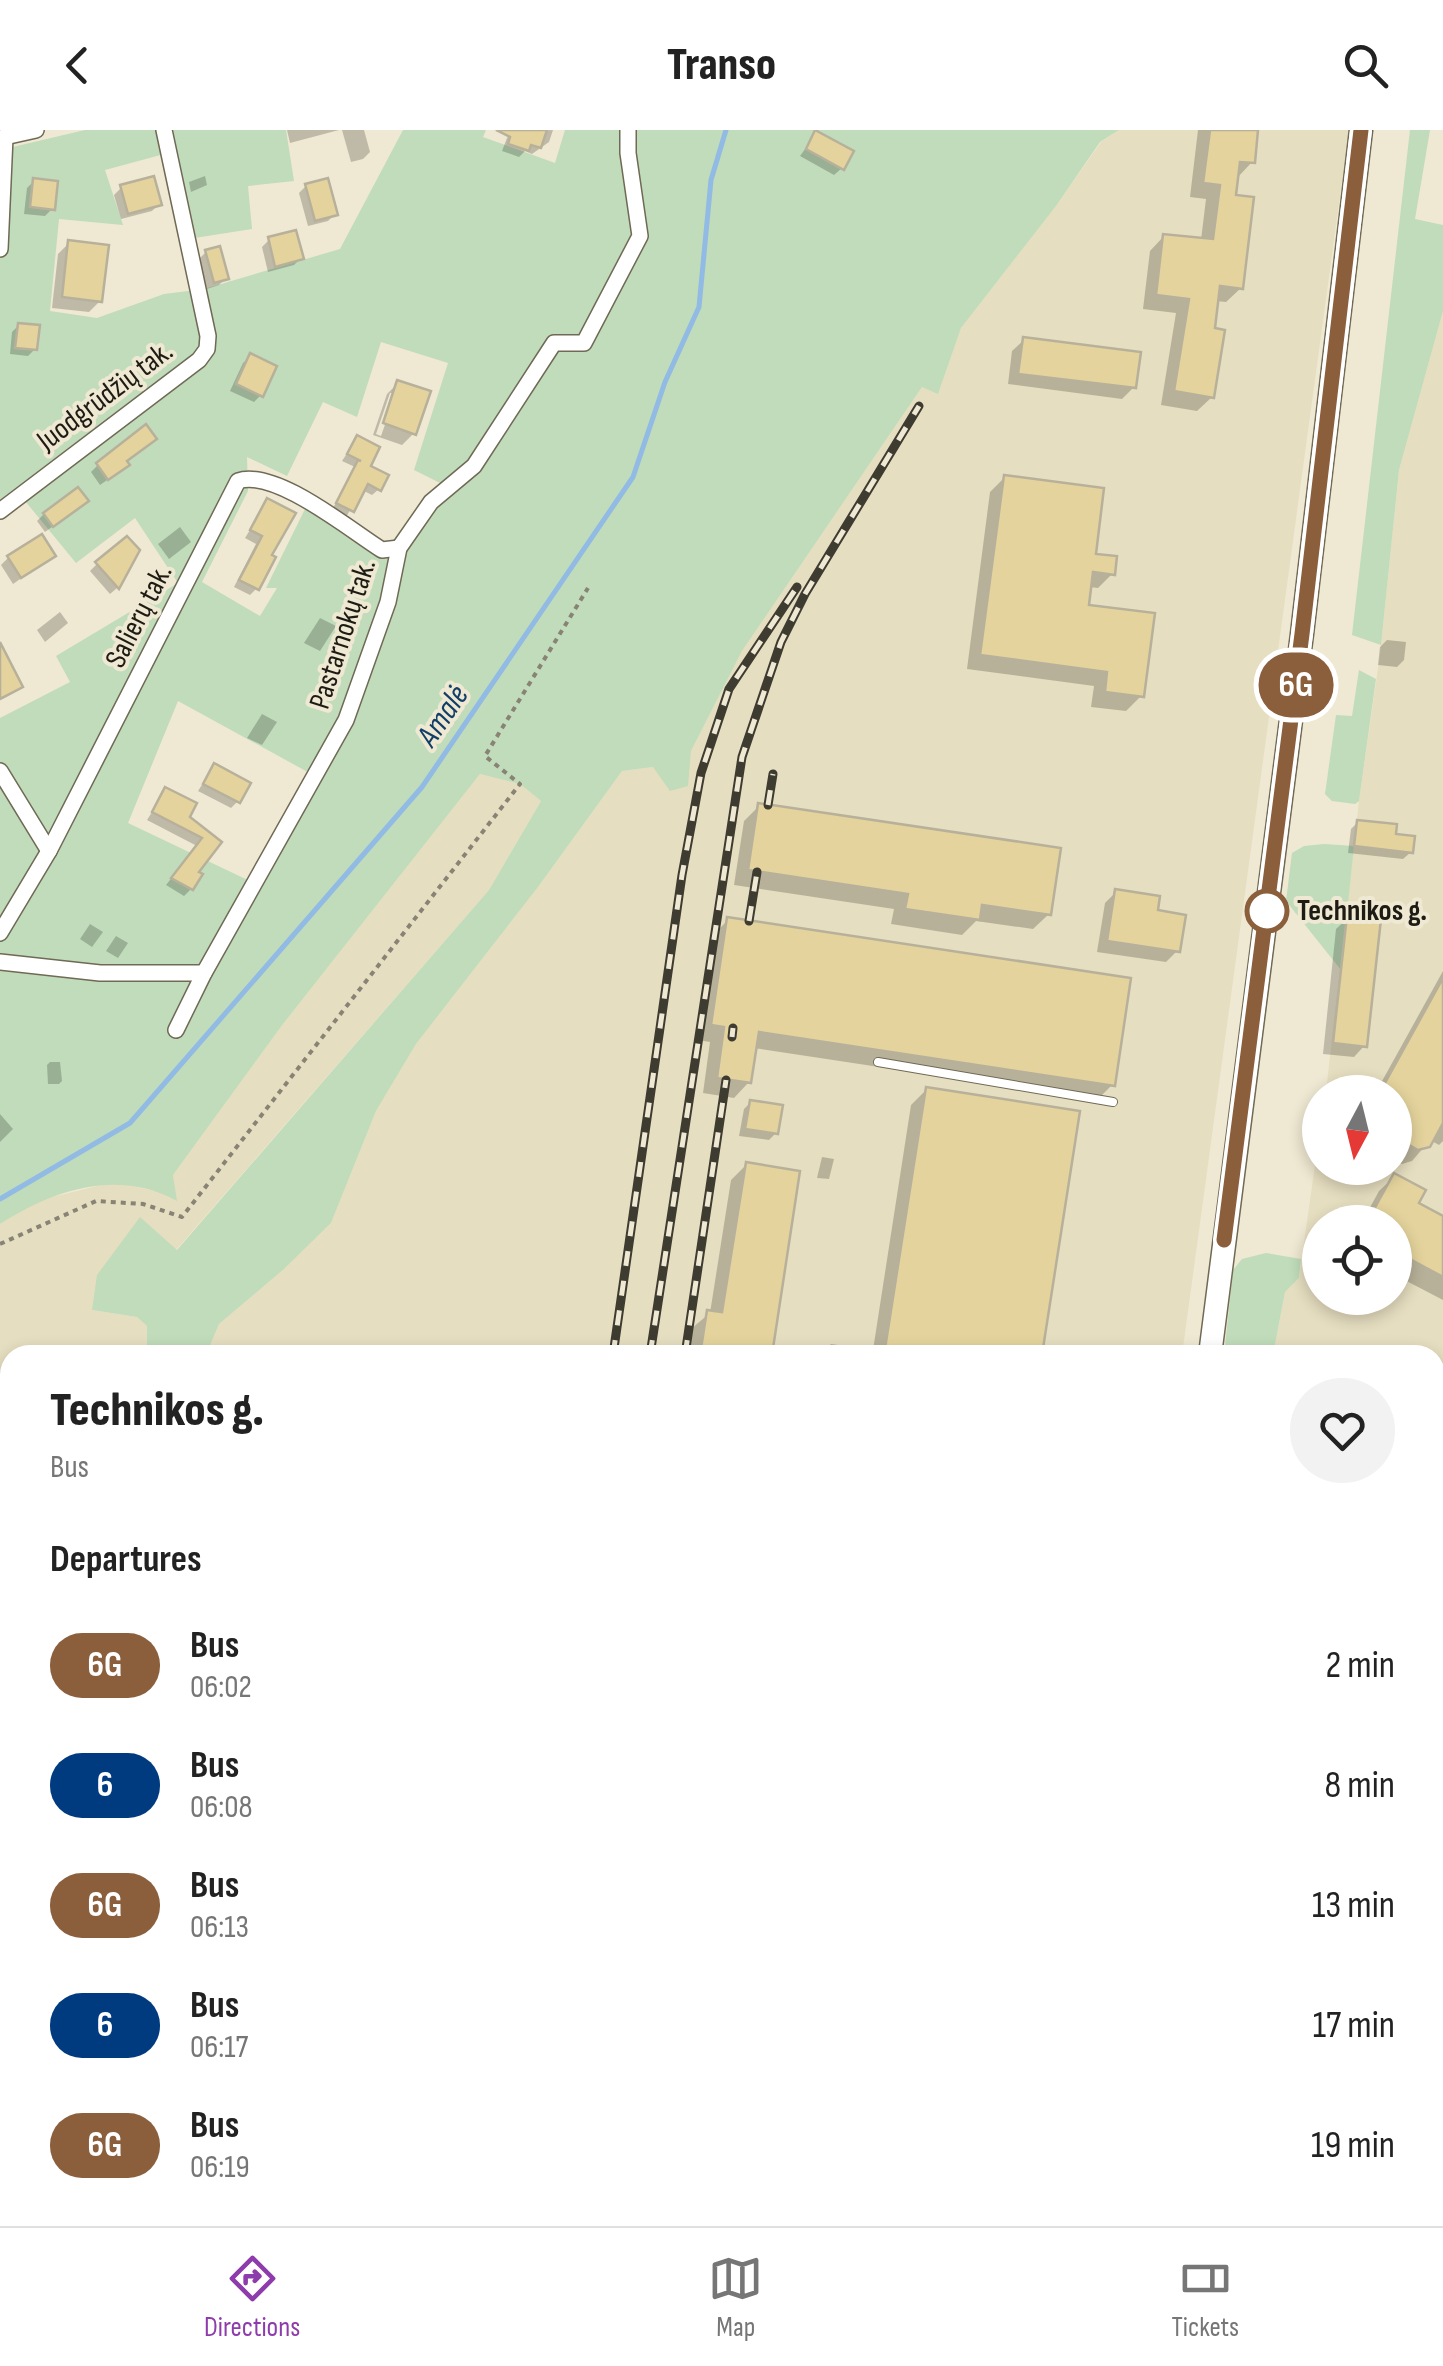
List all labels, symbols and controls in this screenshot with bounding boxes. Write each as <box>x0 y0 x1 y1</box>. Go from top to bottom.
icon: back <box>50 38 105 93</box>
text: Transo <box>667 38 776 93</box>
icon: search <box>1338 38 1393 93</box>
street label: Juodgrūdžių tak. <box>29 333 180 459</box>
street label: Pastarnokų tak. <box>302 555 384 713</box>
street label: Salierų tak. <box>98 558 180 674</box>
line badge: 6G <box>1251 652 1341 718</box>
text: 6G <box>1279 664 1313 707</box>
water label: Amalė <box>407 678 477 756</box>
marker: Technikos g. <box>1246 890 1288 932</box>
place label: Technikos g. <box>1297 893 1427 929</box>
north arrow <box>1302 1075 1412 1185</box>
map controls <box>1302 1075 1412 1315</box>
button: locate <box>1302 1205 1412 1315</box>
button: heart <box>1290 1378 1395 1483</box>
text: Technikos g. <box>50 1382 264 1439</box>
text: Bus <box>50 1448 89 1487</box>
text: Departures <box>50 1537 202 1582</box>
text: Bus <box>190 1623 239 1668</box>
text: 2 min <box>1326 1643 1395 1688</box>
text: 6G <box>88 1644 122 1687</box>
text: 06:02 <box>190 1668 252 1707</box>
text: Bus <box>190 1743 239 1788</box>
text: 8 min <box>1325 1763 1395 1808</box>
text: 6 <box>97 1764 113 1807</box>
text: 06:08 <box>190 1788 253 1827</box>
text: Bus <box>190 1863 239 1908</box>
text: 13 min <box>1312 1883 1395 1928</box>
text: 6G <box>88 1884 122 1927</box>
text: 06:13 <box>190 1908 249 1947</box>
text: Bus <box>190 1983 239 2028</box>
text: 17 min <box>1313 2003 1395 2048</box>
text: 6 <box>97 2004 113 2047</box>
text: 06:17 <box>190 2028 248 2067</box>
text: Bus <box>190 2103 239 2148</box>
text: 19 min <box>1311 2123 1395 2168</box>
text: 6G <box>88 2124 122 2167</box>
text: 06:19 <box>190 2148 250 2187</box>
tab: Directions <box>204 2251 300 2344</box>
tab: Map <box>708 2251 763 2344</box>
tab: Tickets <box>1171 2251 1239 2344</box>

